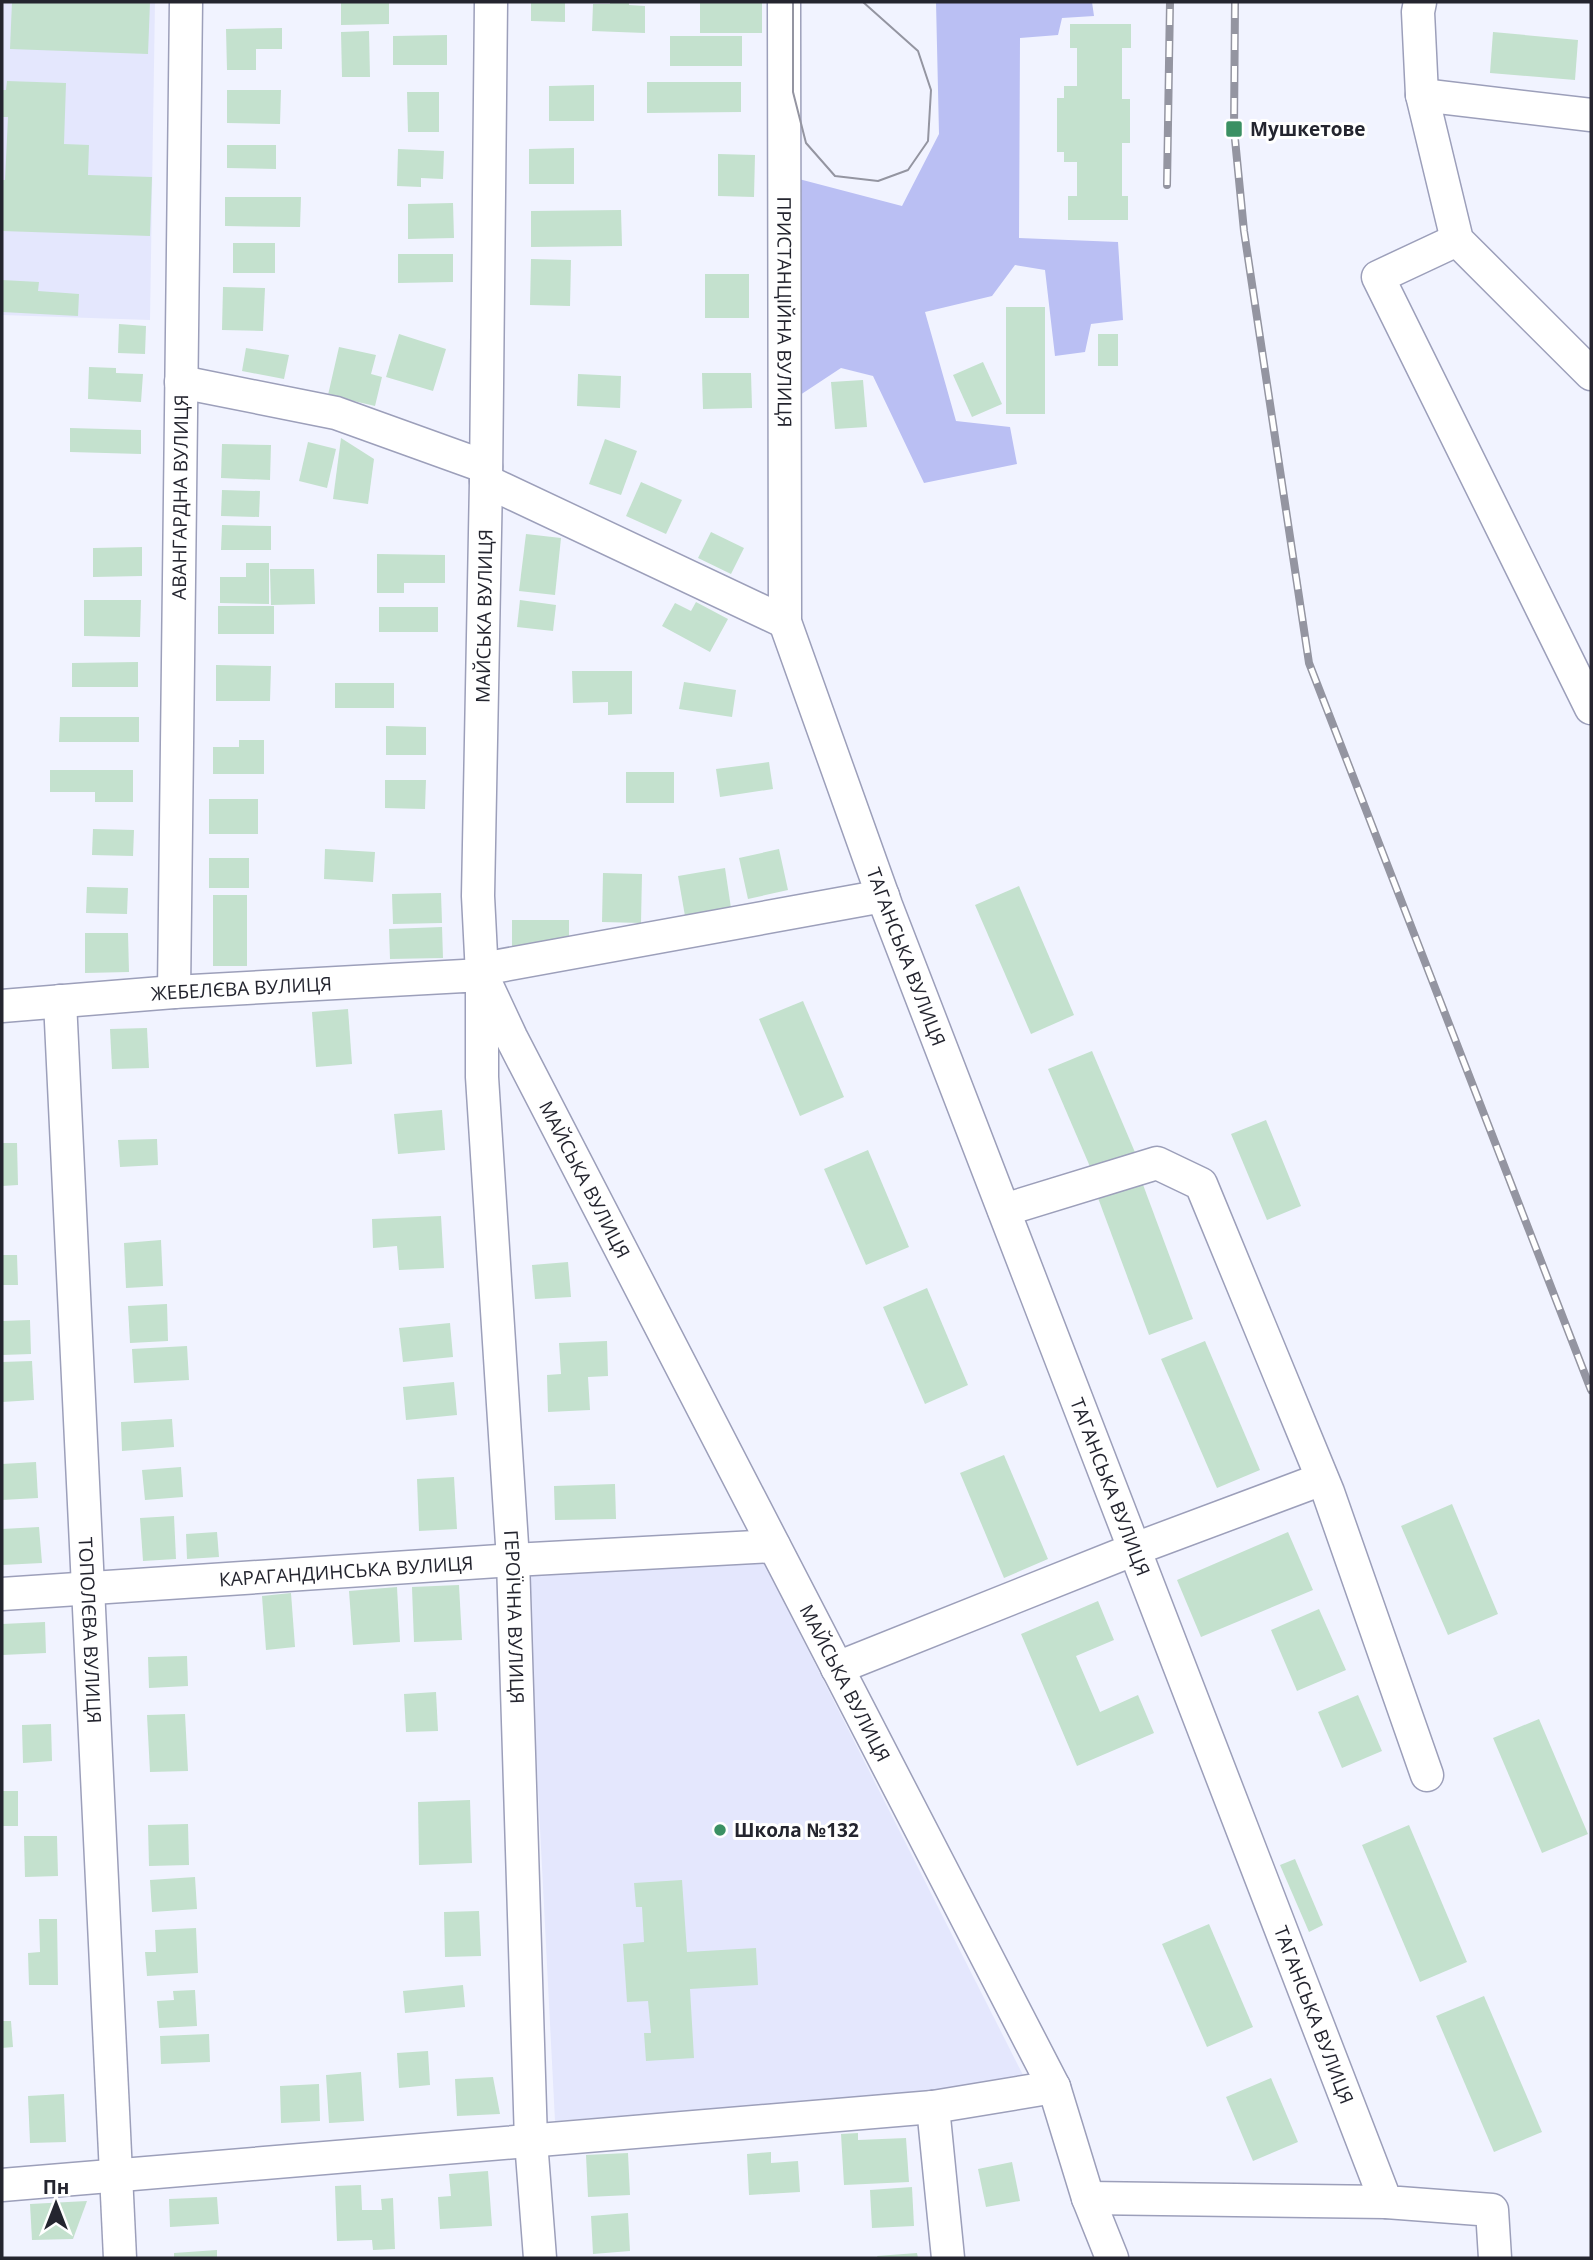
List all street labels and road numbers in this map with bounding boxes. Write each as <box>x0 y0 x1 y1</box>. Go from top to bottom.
street label: ПРИСТАНЦІЙНА ВУЛИЦЯ <box>771 197 798 427</box>
street label: АВАНГАРДНА ВУЛИЦЯ <box>166 394 194 600</box>
street label: МАЙСЬКА ВУЛИЦЯ <box>469 529 499 703</box>
street label: ТАГАНСЬКА ВУЛИЦЯ <box>861 864 952 1050</box>
street label: ЖЕБЕЛЄВА ВУЛИЦЯ <box>150 970 333 1007</box>
street label: МАЙСЬКА ВУЛИЦЯ <box>533 1096 636 1263</box>
street label: ТАГАНСЬКА ВУЛИЦЯ <box>1064 1394 1156 1580</box>
street label: ГЕРОЇЧНА ВУЛИЦЯ <box>498 1529 530 1704</box>
street label: ТОПОЛЄВА ВУЛИЦЯ <box>73 1537 107 1724</box>
street label: КАРАГАНДИНСЬКА ВУЛИЦЯ <box>218 1550 474 1593</box>
street label: МАЙСЬКА ВУЛИЦЯ <box>794 1600 897 1766</box>
street label: ТАГАНСЬКА ВУЛИЦЯ <box>1268 1922 1360 2108</box>

